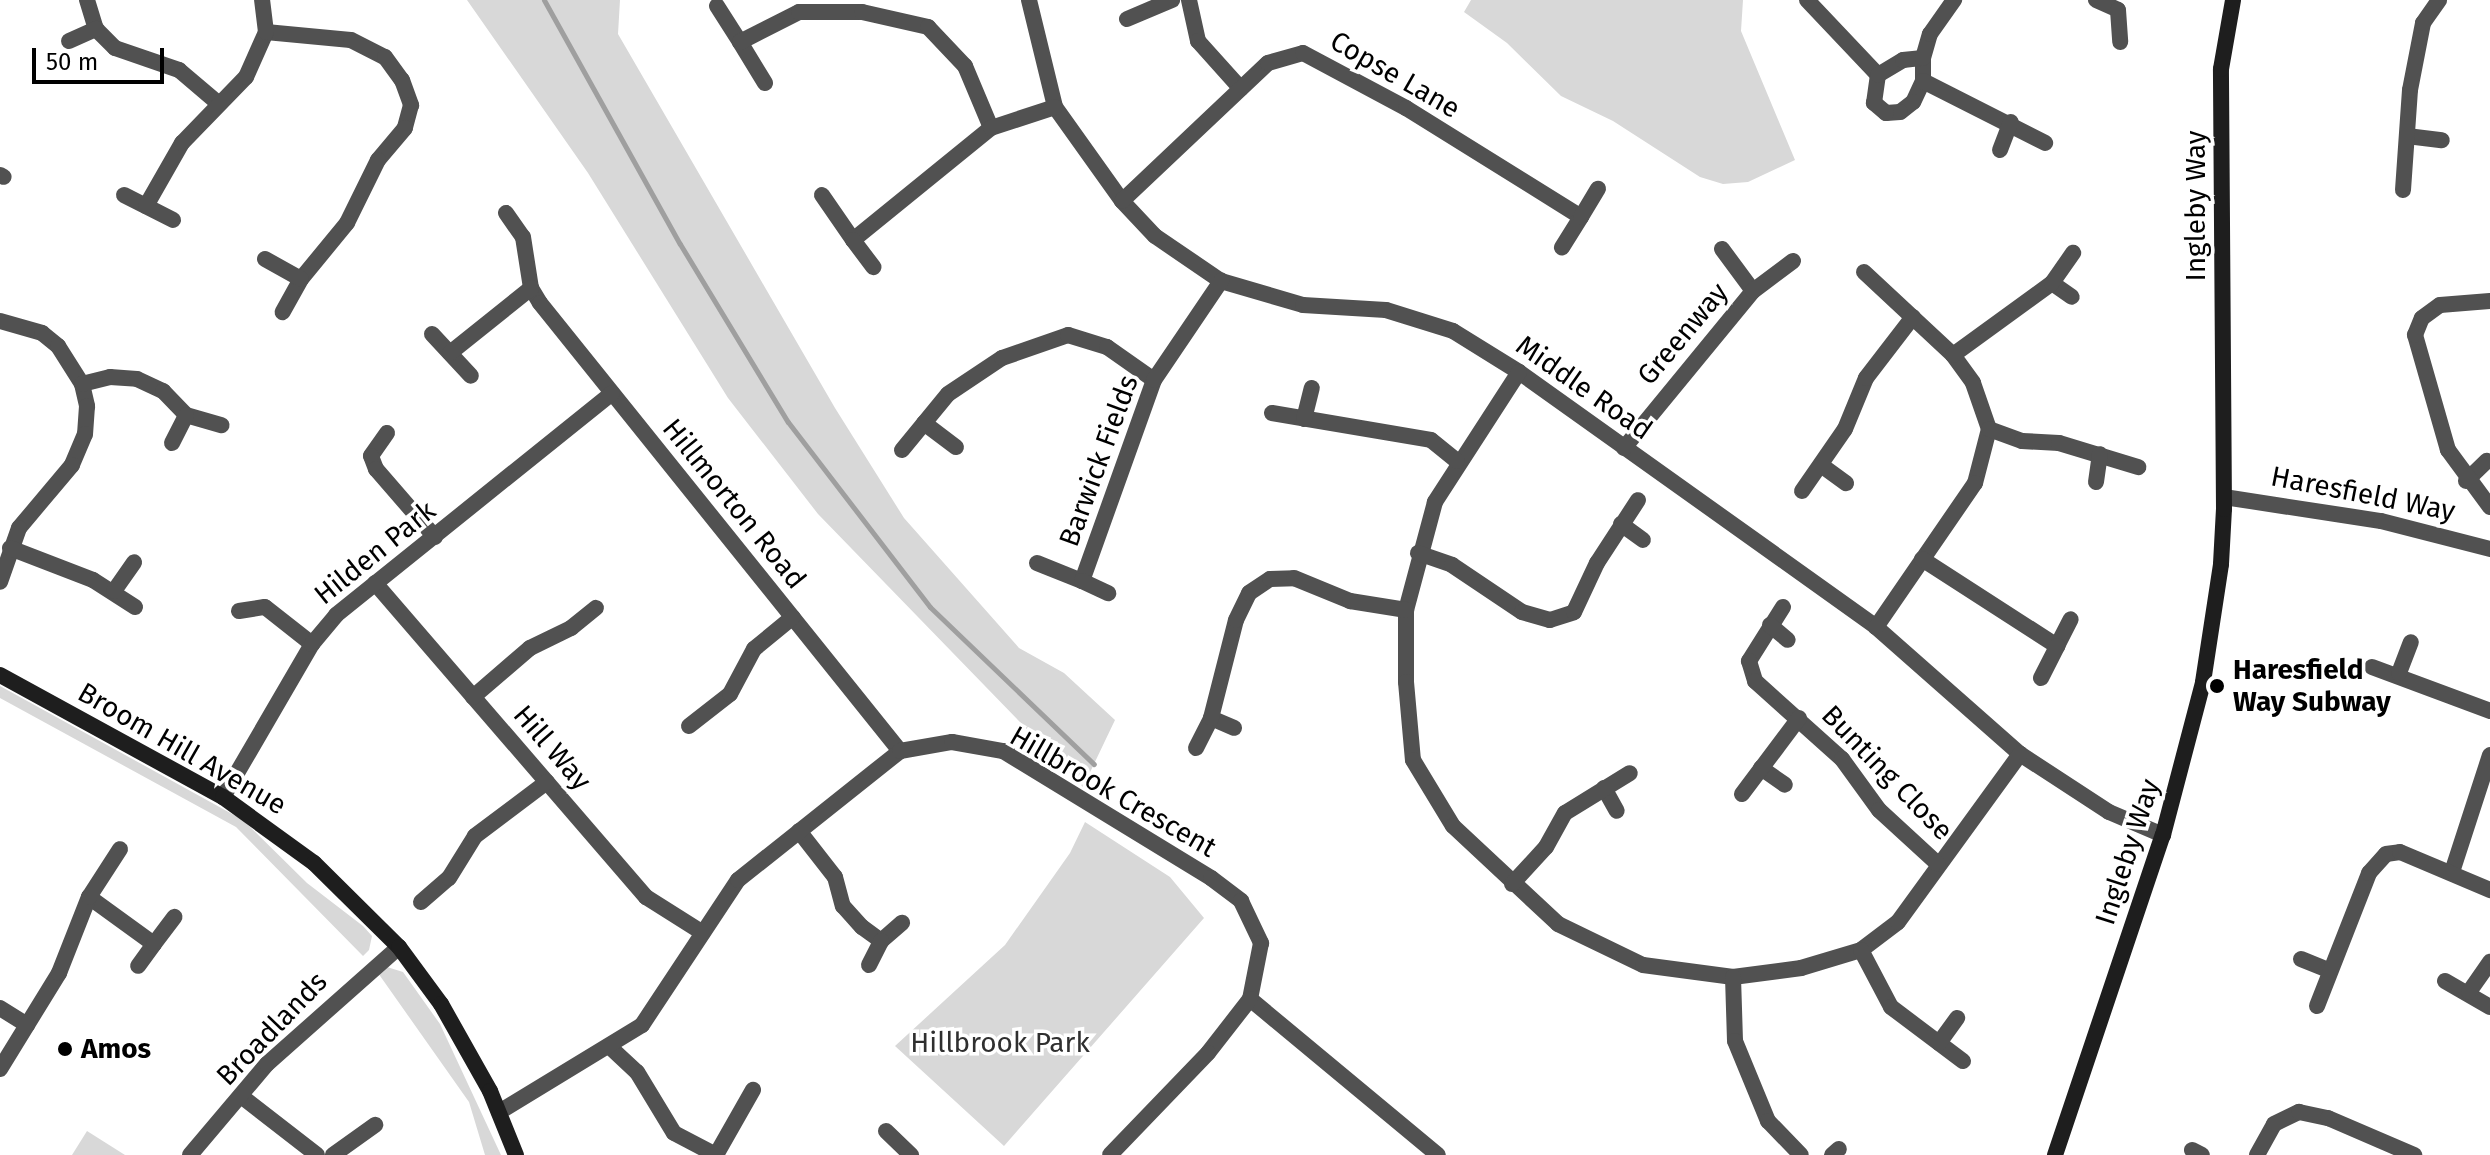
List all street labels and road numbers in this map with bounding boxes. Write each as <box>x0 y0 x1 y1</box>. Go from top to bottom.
street label: Copse Lane <box>1324 24 1466 126</box>
street label: Ingleby Way <box>2179 130 2213 282</box>
street label: Greenway <box>1631 276 1735 392</box>
street label: Middle Road <box>1509 329 1659 447</box>
street label: Barwick Fields <box>1052 371 1146 551</box>
street label: Hillmorton Road <box>655 412 813 596</box>
street label: Haresfield Way <box>2268 460 2458 528</box>
street label: Hilden Park <box>308 494 442 612</box>
street label: Broom Hill Avenue <box>72 676 292 822</box>
street label: Hill Way <box>506 699 598 797</box>
street label: Bunting Close <box>1814 699 1960 847</box>
street label: Hillbrook Crescent <box>1004 719 1222 865</box>
street label: Ingleby Way <box>2089 775 2167 929</box>
street label: Broadlands <box>210 965 334 1093</box>

